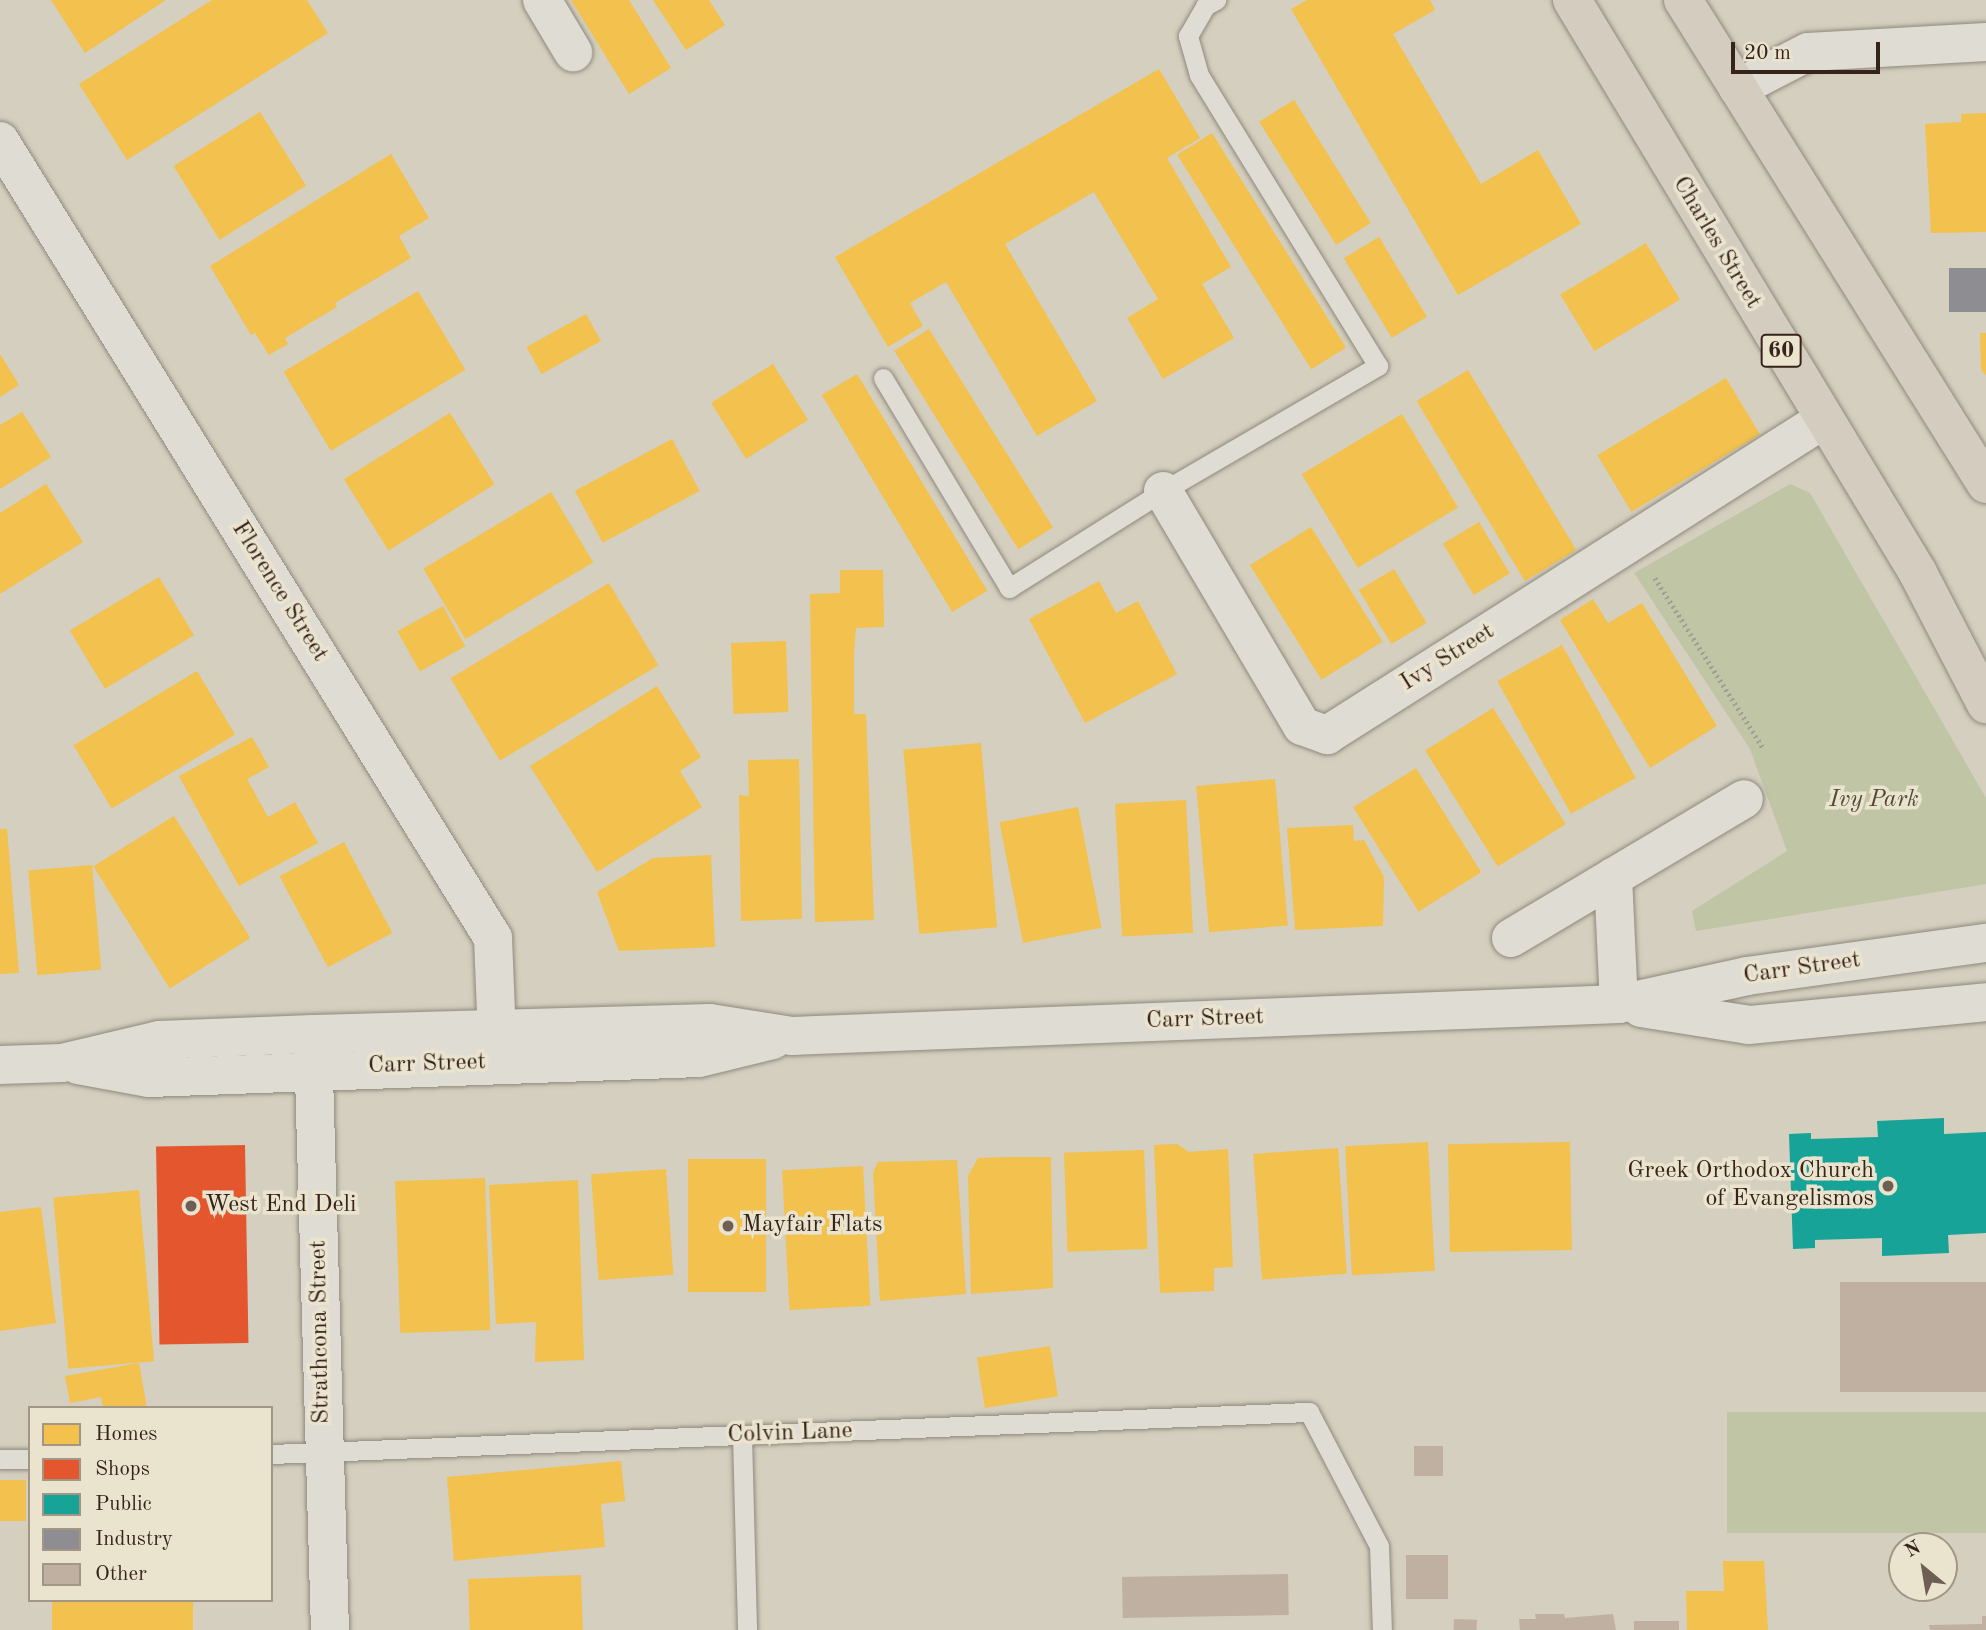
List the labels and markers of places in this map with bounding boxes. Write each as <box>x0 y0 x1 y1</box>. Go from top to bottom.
place label: Greek Orthodox Church of Evangelismos <box>1627 1158 1874 1214</box>
marker: Greek Orthodox Church of Evangelismos <box>1880 1178 1896 1194</box>
place label: West End Deli <box>205 1192 356 1220</box>
marker: West End Deli <box>183 1198 199 1214</box>
place label: Mayfair Flats <box>742 1212 882 1240</box>
marker: Mayfair Flats <box>720 1218 736 1234</box>

